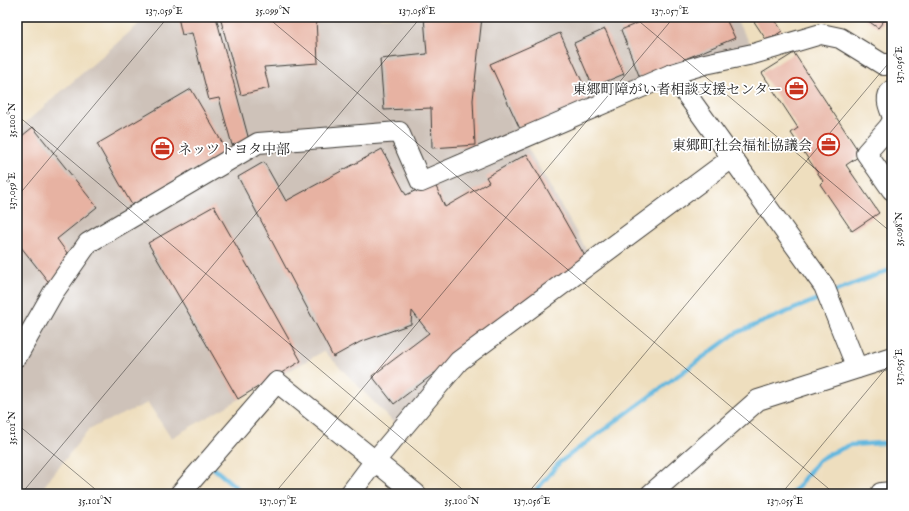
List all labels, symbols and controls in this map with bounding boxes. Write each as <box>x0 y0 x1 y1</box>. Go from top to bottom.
text: 137.059°E <box>145 5 183 18</box>
text: 35.099°N <box>256 5 291 18</box>
text: 137.058°E <box>399 5 435 18</box>
text: 137.057°E <box>651 5 689 18</box>
text: 137.056°E <box>893 46 906 84</box>
office icon: 東郷町障がい者相談支援センター <box>784 76 810 102</box>
place label: 東郷町障がい者相談支援センター <box>573 81 782 99</box>
text: 35.100°N <box>6 102 19 137</box>
office icon: 東郷町社会福祉協議会 <box>815 132 841 158</box>
office icon: ネッツトヨタ中部 <box>150 136 176 162</box>
place label: 東郷町社会福祉協議会 <box>672 137 812 155</box>
place label: ネッツトヨタ中部 <box>178 141 290 159</box>
text: 137.059°E <box>6 172 19 210</box>
text: 35.098°N <box>893 211 906 246</box>
text: 137.055°E <box>893 349 906 385</box>
text: 35.101°N <box>6 411 19 445</box>
text: 35.101°N <box>78 495 112 508</box>
text: 137.057°E <box>259 495 297 508</box>
text: 35.100°N <box>445 495 480 508</box>
text: 137.056°E <box>513 495 551 508</box>
text: 137.055°E <box>767 495 803 508</box>

